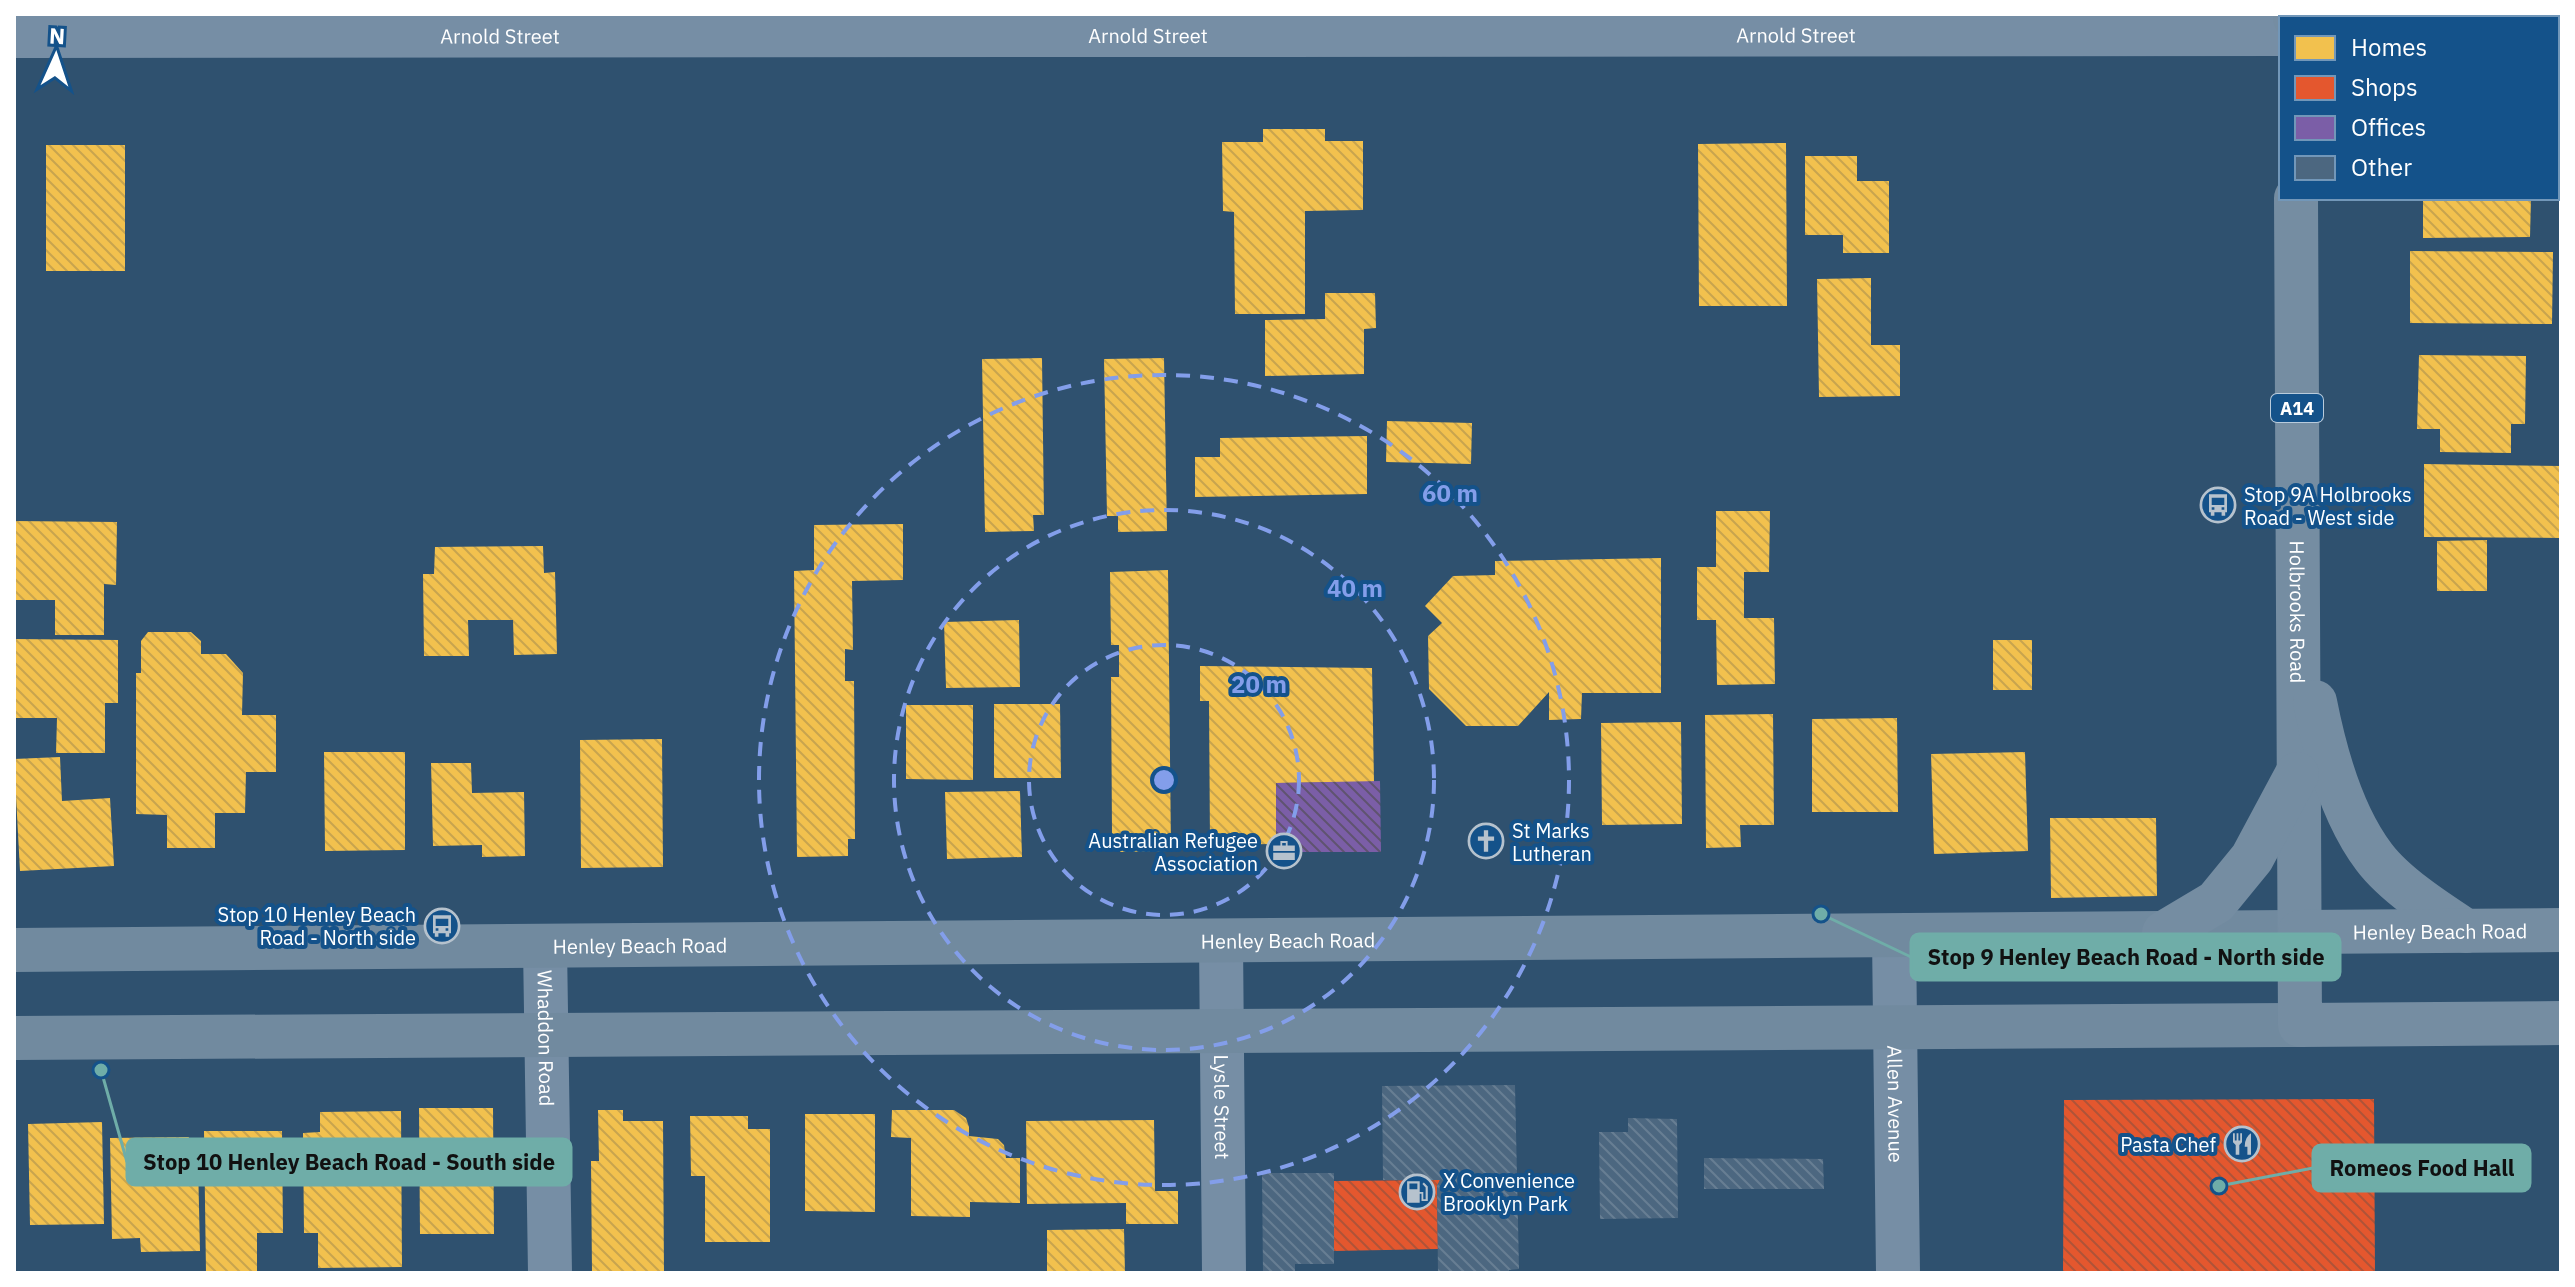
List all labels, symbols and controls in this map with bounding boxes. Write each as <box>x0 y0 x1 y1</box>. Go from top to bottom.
north arrow <box>16 16 96 96</box>
legend <box>2279 16 2559 200</box>
text: N <box>48 21 66 50</box>
street label: Arnold Street <box>1088 21 1208 49</box>
street label: Arnold Street <box>1736 21 1856 48</box>
street label: Arnold Street <box>440 22 560 49</box>
text: Homes <box>2351 31 2427 63</box>
text: Shops <box>2351 71 2418 103</box>
text: Offices <box>2351 111 2426 143</box>
text: Other <box>2351 151 2412 183</box>
road number: A14 <box>2271 394 2323 422</box>
text: 60 m <box>1422 477 1478 509</box>
place label: Stop 9A Holbrooks Road - West side <box>2244 481 2412 531</box>
bus stop icon: Stop 9A Holbrooks Road - West side <box>2199 486 2237 524</box>
street label: Holbrooks Road <box>2284 540 2312 684</box>
text: 40 m <box>1327 572 1383 604</box>
text: 20 m <box>1231 668 1287 700</box>
centre of rings <box>1150 766 1178 794</box>
place label: St Marks Lutheran <box>1512 817 1592 867</box>
church icon: St Marks Lutheran <box>1467 822 1505 860</box>
place label: Australian Refugee Association <box>1088 827 1258 877</box>
office icon: Australian Refugee Association <box>1265 832 1303 870</box>
place label: Stop 10 Henley Beach Road - North side <box>218 901 416 951</box>
bus stop icon: Stop 10 Henley Beach Road - North side <box>423 907 461 945</box>
street label: Henley Beach Road <box>2353 917 2527 945</box>
street label: Henley Beach Road <box>1201 926 1375 954</box>
street label: Henley Beach Road <box>553 931 727 959</box>
callout: Stop 9 Henley Beach Road - North side <box>1911 934 2340 980</box>
text: Stop 9 Henley Beach Road - North side <box>1928 942 2325 971</box>
street label: Whaddon Road <box>532 970 561 1106</box>
street label: Allen Avenue <box>1882 1045 1910 1163</box>
street label: Lysle Street <box>1209 1054 1236 1160</box>
restaurant icon: Pasta Chef <box>2223 1125 2261 1163</box>
place label: Pasta Chef <box>2120 1131 2217 1158</box>
callout: Stop 10 Henley Beach Road - South side <box>127 1139 571 1185</box>
callout: Romeos Food Hall <box>2313 1145 2530 1191</box>
text: Stop 10 Henley Beach Road - South side <box>143 1147 555 1176</box>
text: Romeos Food Hall <box>2330 1153 2515 1182</box>
place label: X Convenience Brooklyn Park <box>1443 1167 1575 1217</box>
fuel station icon: X Convenience Brooklyn Park <box>1398 1173 1436 1211</box>

